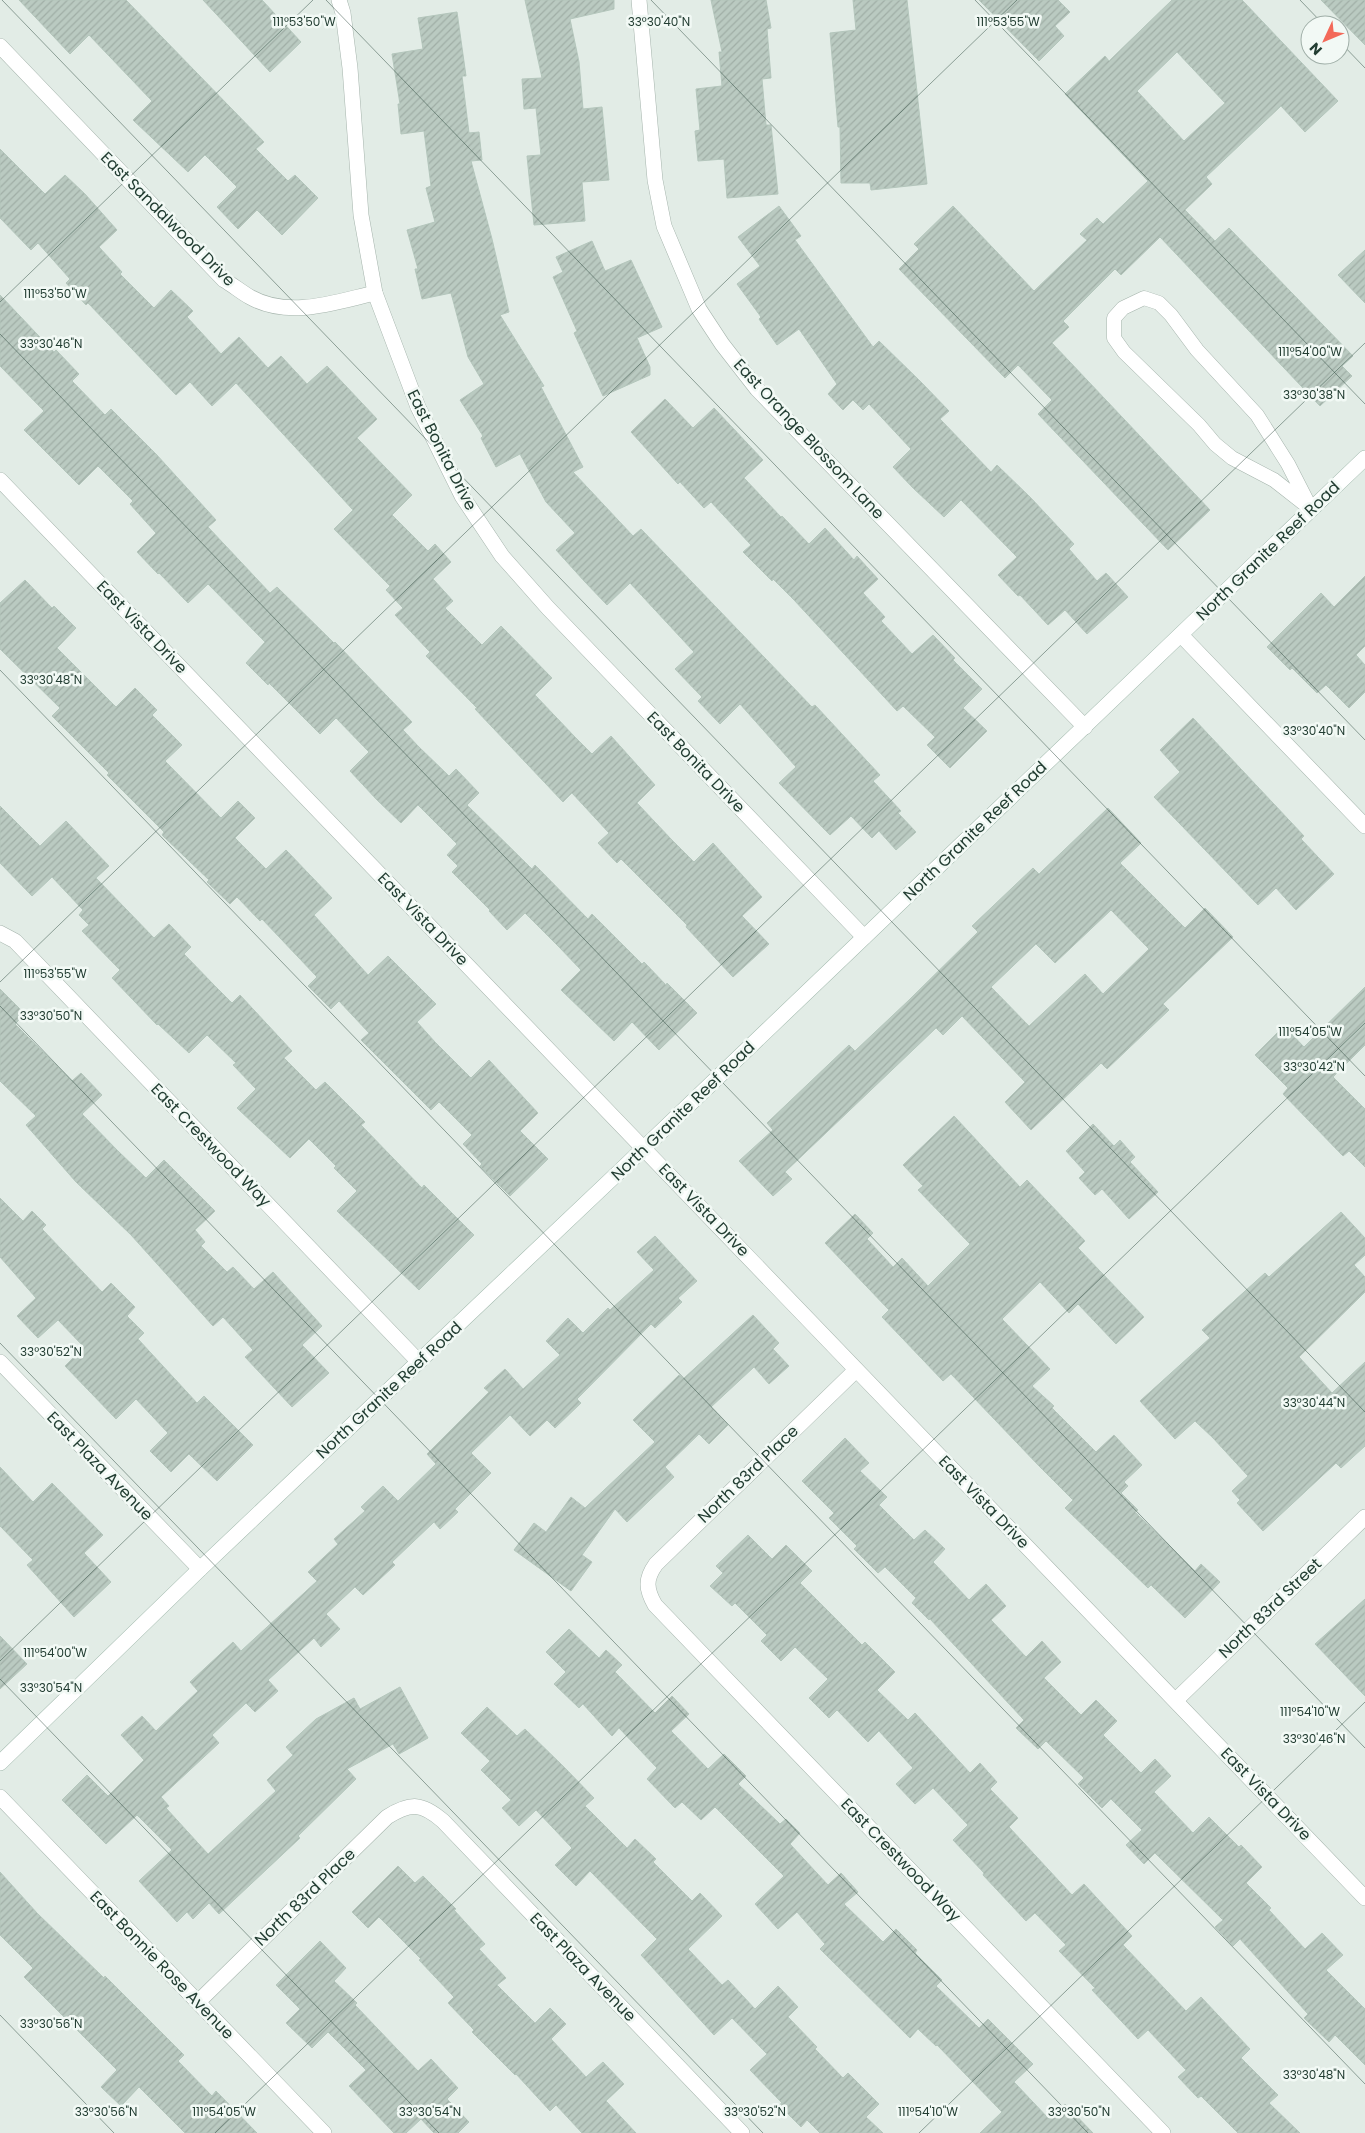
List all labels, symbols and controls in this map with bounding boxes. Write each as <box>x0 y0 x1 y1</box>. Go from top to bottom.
text: 111°53'50"W <box>272 13 336 30</box>
text: 33°30'40"N <box>628 13 690 30</box>
text: 111°53'55"W <box>976 13 1040 30</box>
north arrow <box>1300 15 1350 65</box>
text: N <box>1305 38 1326 60</box>
street label: East Sandalwood Drive <box>95 146 241 292</box>
text: 111°53'50"W <box>23 285 87 302</box>
text: 33°30'46"N <box>20 335 82 352</box>
text: 111°54'00"W <box>1278 343 1342 360</box>
street label: East Orange Blossom Lane <box>728 354 890 524</box>
street label: East Bonita Drive <box>402 386 482 514</box>
text: 33°30'38"N <box>1283 386 1345 403</box>
street label: North Granite Reef Road <box>1191 476 1345 626</box>
street label: East Vista Drive <box>91 575 193 679</box>
text: 33°30'48"N <box>20 671 82 688</box>
street label: East Bonita Drive <box>642 706 750 818</box>
text: 33°30'40"N <box>1283 722 1345 739</box>
street label: North Granite Reef Road <box>898 756 1052 906</box>
street label: East Vista Drive <box>372 867 474 971</box>
text: 111°53'55"W <box>23 965 87 982</box>
text: 33°30'50"N <box>20 1007 82 1024</box>
text: 111°54'05"W <box>1278 1023 1342 1040</box>
street label: North Granite Reef Road <box>606 1036 760 1186</box>
text: 33°30'42"N <box>1283 1058 1345 1075</box>
street label: East Crestwood Way <box>146 1078 276 1212</box>
street label: East Vista Drive <box>653 1158 755 1262</box>
street label: North Granite Reef Road <box>311 1316 467 1464</box>
text: 33°30'52"N <box>20 1343 82 1360</box>
text: 33°30'44"N <box>1283 1394 1345 1411</box>
street label: East Plaza Avenue <box>42 1406 158 1526</box>
street label: North 83rd Place <box>693 1420 804 1528</box>
street label: East Vista Drive <box>933 1450 1035 1554</box>
street label: North 83rd Street <box>1213 1553 1327 1663</box>
text: 111°54'00"W <box>23 1644 87 1661</box>
text: 33°30'54"N <box>20 1679 82 1696</box>
text: 111°54'10"W <box>1280 1703 1340 1720</box>
text: 33°30'46"N <box>1283 1730 1345 1747</box>
street label: East Vista Drive <box>1215 1742 1317 1846</box>
street label: East Crestwood Way <box>836 1793 966 1927</box>
street label: North 83rd Place <box>250 1843 361 1951</box>
street label: East Bonnie Rose Avenue <box>85 1886 239 2045</box>
street label: East Plaza Avenue <box>525 1907 641 2027</box>
text: 33°30'56"N <box>20 2015 82 2032</box>
text: 33°30'48"N <box>1283 2066 1345 2083</box>
text: 33°30'56"N <box>75 2103 137 2120</box>
text: 111°54'05"W <box>192 2103 256 2120</box>
text: 33°30'54"N <box>399 2103 461 2120</box>
text: 33°30'52"N <box>724 2103 786 2120</box>
text: 111°54'10"W <box>898 2103 958 2120</box>
text: 33°30'50"N <box>1048 2103 1110 2120</box>

